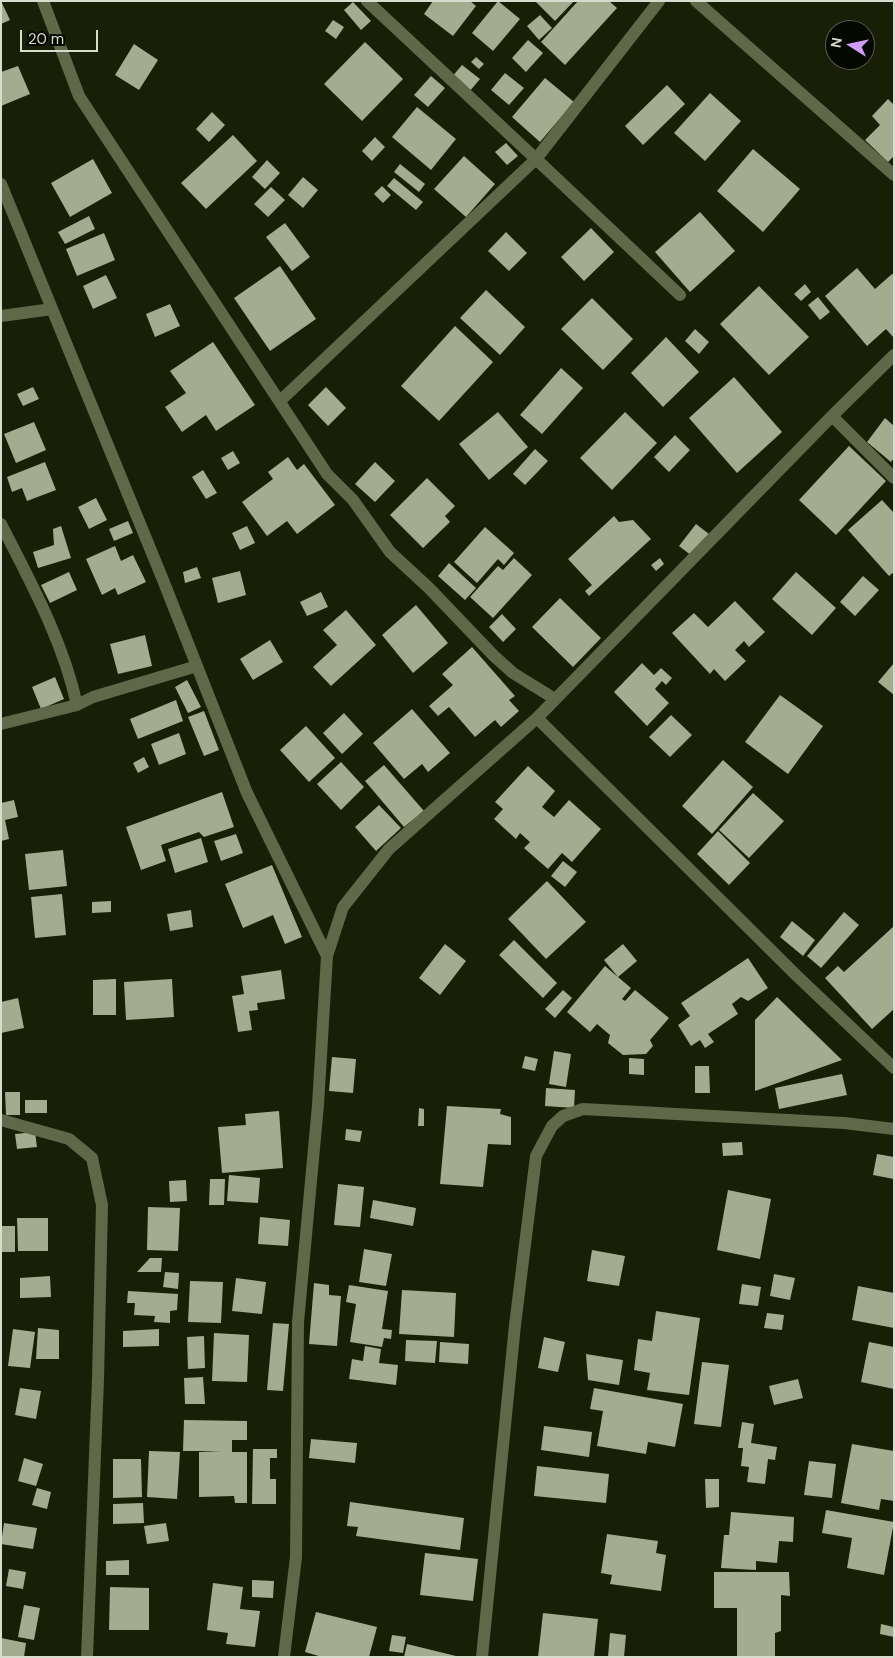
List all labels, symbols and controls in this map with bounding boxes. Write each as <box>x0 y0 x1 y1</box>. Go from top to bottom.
scale bar <box>22 20 100 52</box>
north arrow <box>825 20 875 70</box>
text: 20 m <box>28 29 64 49</box>
text: N <box>826 36 846 49</box>

